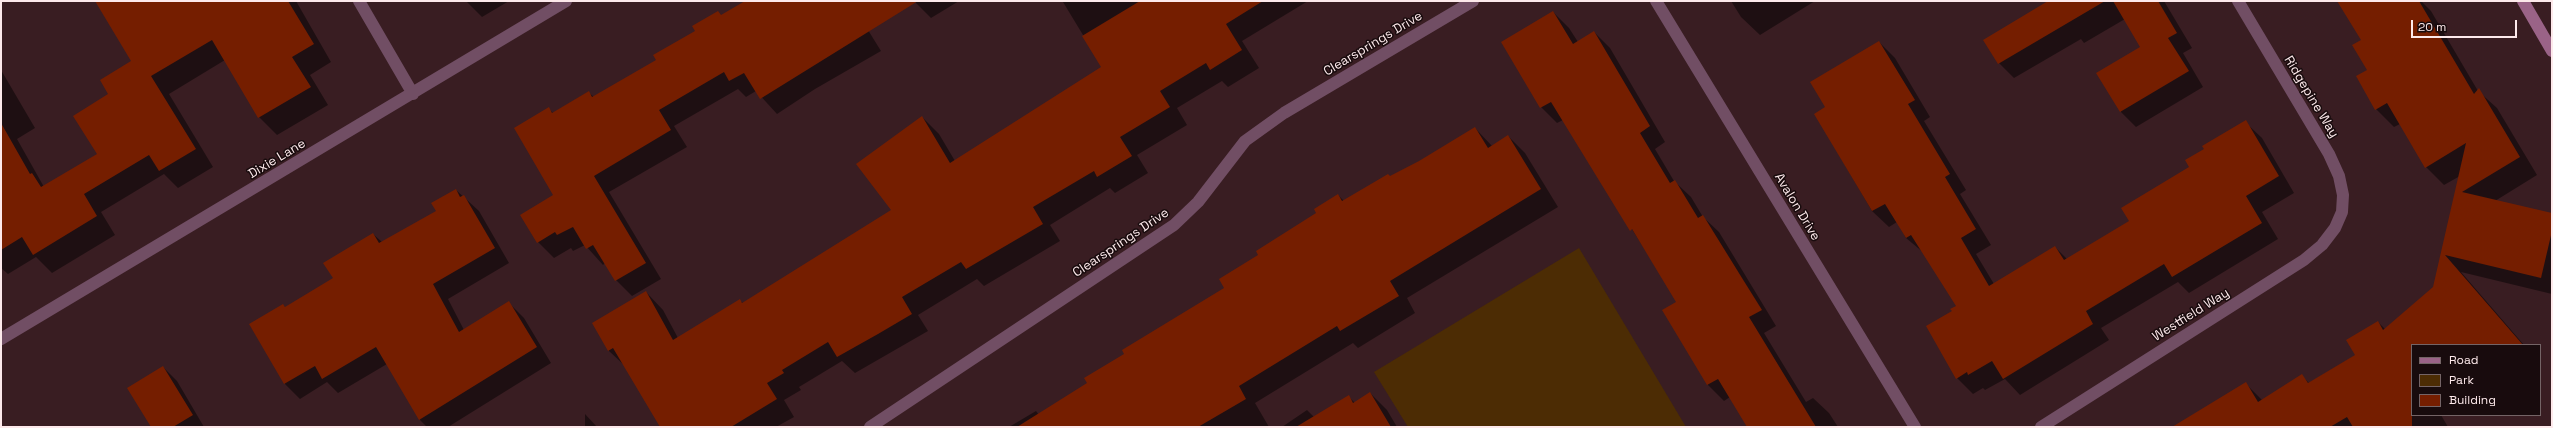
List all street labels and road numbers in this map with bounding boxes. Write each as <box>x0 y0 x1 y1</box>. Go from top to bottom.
street label: Clearsprings Drive <box>1321 8 1425 80</box>
street label: Ridgepine Way <box>2280 53 2342 141</box>
street label: Dixie Lane <box>246 136 308 182</box>
street label: Avalon Drive <box>1771 170 1823 244</box>
street label: Clearsprings Drive <box>1070 205 1172 281</box>
street label: Westfield Way <box>2150 285 2232 345</box>

